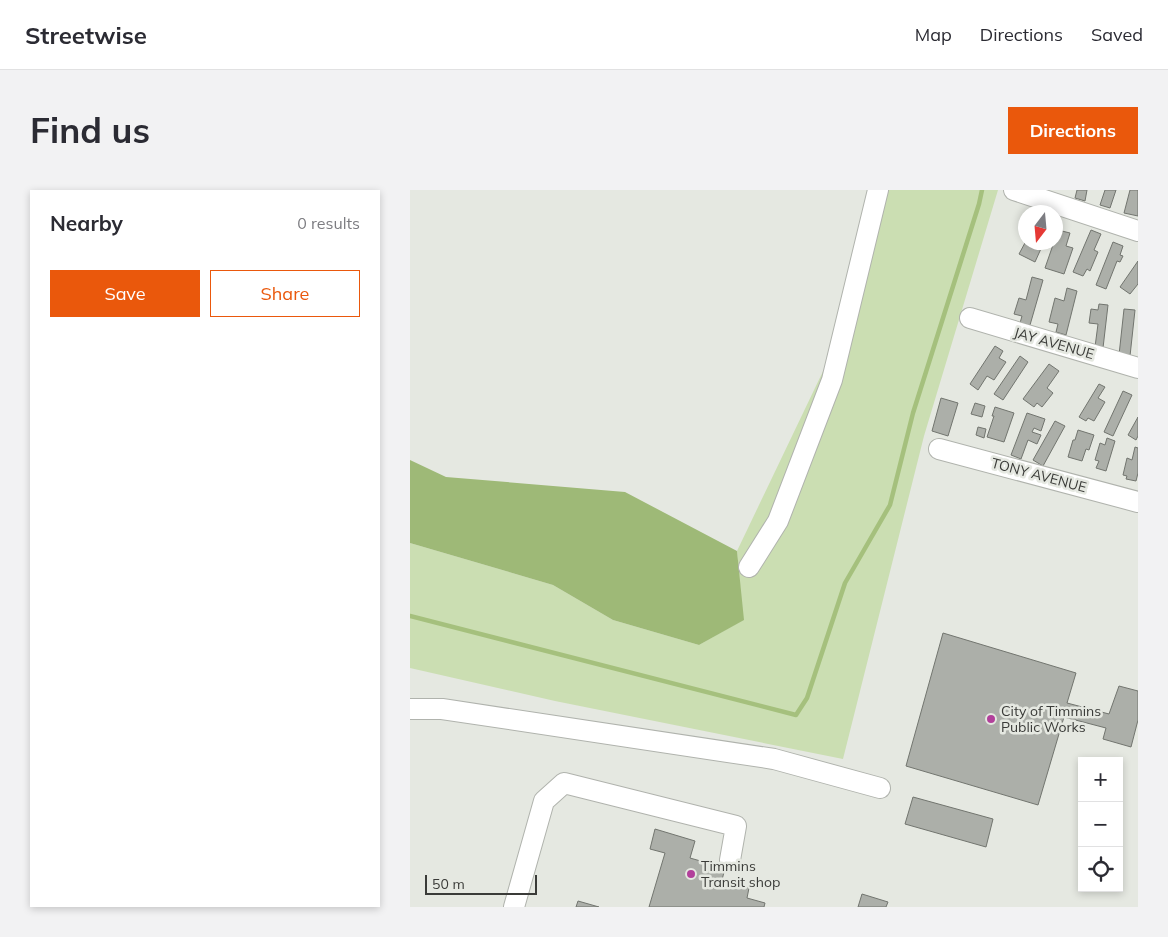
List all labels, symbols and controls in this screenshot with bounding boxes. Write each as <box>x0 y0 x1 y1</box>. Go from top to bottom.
text: Streetwise <box>25 20 147 50</box>
text: Map <box>915 23 952 46</box>
text: Directions <box>980 23 1063 46</box>
text: Saved <box>1091 23 1143 46</box>
button: Directions <box>1008 107 1138 154</box>
text: Find us <box>30 108 150 152</box>
north arrow <box>1018 205 1063 250</box>
text: Nearby <box>50 210 123 236</box>
text: 0 results <box>297 213 360 233</box>
button: Save <box>50 270 200 317</box>
button: Share <box>210 270 360 317</box>
street label: JAY AVENUE <box>1012 323 1096 363</box>
street label: TONY AVENUE <box>989 454 1089 496</box>
place label: City of Timmins Public Works <box>1001 702 1101 736</box>
marker: City of Timmins Public Works <box>985 713 997 725</box>
map controls <box>1078 757 1123 892</box>
button: + <box>1078 757 1123 802</box>
button: − <box>1078 802 1123 847</box>
button: locate <box>1078 847 1123 892</box>
place label: Timmins Transit shop <box>701 857 780 891</box>
marker: Timmins Transit shop <box>685 868 697 880</box>
scale bar <box>425 872 538 895</box>
text: 50 m <box>432 875 465 893</box>

